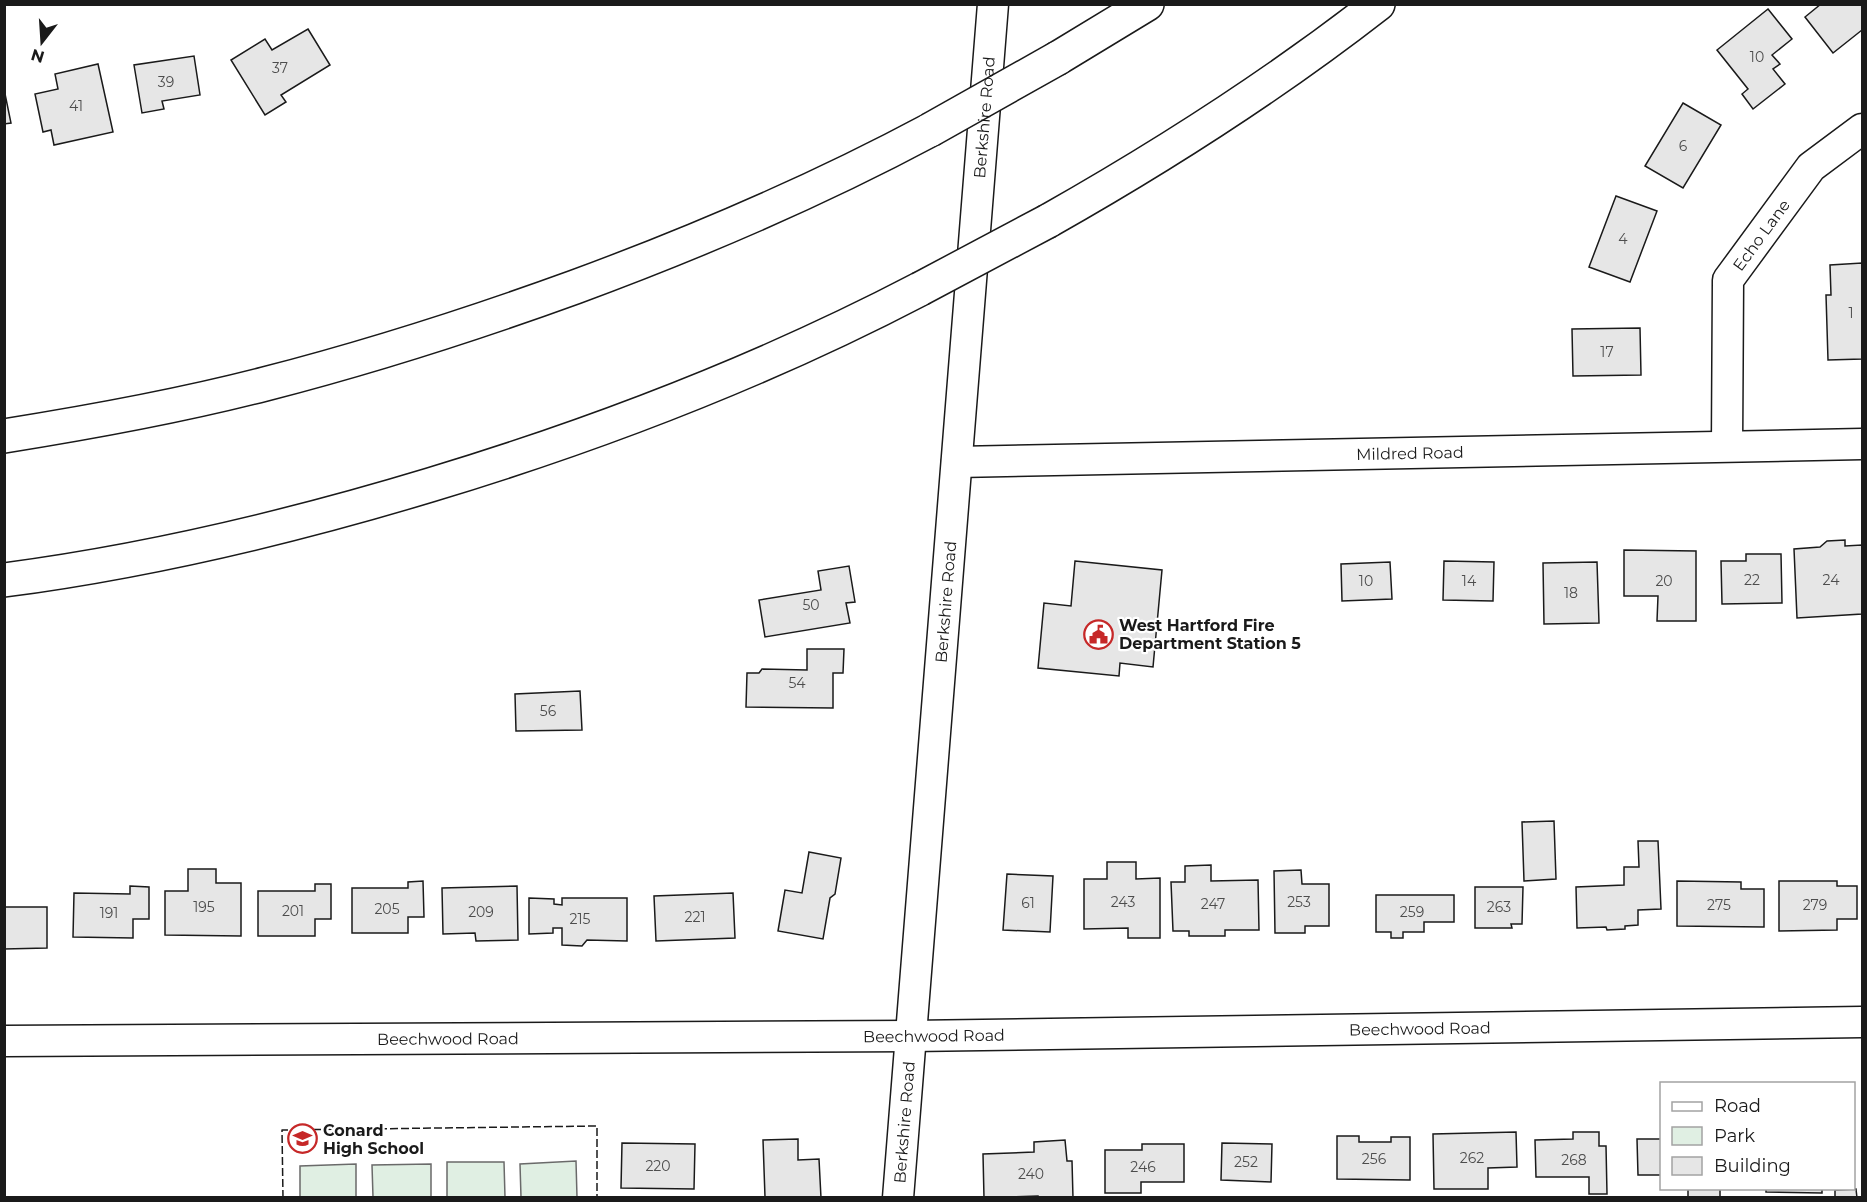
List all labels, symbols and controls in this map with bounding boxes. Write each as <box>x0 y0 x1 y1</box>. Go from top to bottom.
north arrow <box>12 12 72 72</box>
text: N <box>29 45 47 67</box>
house number: 10 <box>1750 48 1764 66</box>
street label: Berkshire Road <box>970 56 998 179</box>
house number: 37 <box>272 59 288 77</box>
house number: 39 <box>158 73 174 91</box>
house number: 41 <box>69 97 83 115</box>
house number: 6 <box>1679 137 1688 155</box>
street label: Echo Lane <box>1729 195 1794 274</box>
house number: 4 <box>1618 230 1628 248</box>
house number: 1 <box>1848 304 1854 322</box>
house number: 17 <box>1600 343 1614 361</box>
street label: Mildred Road <box>1356 442 1464 464</box>
street label: Berkshire Road <box>931 540 960 664</box>
house number: 22 <box>1744 571 1760 589</box>
house number: 24 <box>1823 571 1840 589</box>
house number: 10 <box>1359 572 1373 590</box>
house number: 14 <box>1462 572 1477 590</box>
house number: 20 <box>1655 572 1673 590</box>
house number: 18 <box>1564 584 1578 602</box>
house number: 50 <box>802 596 820 614</box>
place label: West Hartford Fire Department Station 5 <box>1119 616 1301 653</box>
public building icon: West Hartford Fire Department Station 5 <box>1082 618 1114 650</box>
house number: 54 <box>788 674 806 692</box>
house number: 56 <box>540 702 557 720</box>
house number: 243 <box>1111 893 1135 911</box>
house number: 253 <box>1287 893 1311 911</box>
house number: 61 <box>1021 894 1035 912</box>
house number: 247 <box>1201 895 1225 913</box>
house number: 275 <box>1707 896 1731 914</box>
house number: 279 <box>1803 896 1827 914</box>
house number: 195 <box>193 898 215 916</box>
house number: 263 <box>1487 898 1511 916</box>
house number: 205 <box>374 900 400 918</box>
house number: 201 <box>282 902 304 920</box>
house number: 209 <box>468 903 494 921</box>
house number: 259 <box>1400 903 1424 921</box>
house number: 191 <box>100 904 118 922</box>
house number: 221 <box>685 908 705 926</box>
house number: 215 <box>570 910 591 928</box>
street label: Beechwood Road <box>1349 1018 1491 1039</box>
street label: Beechwood Road <box>863 1025 1005 1046</box>
street label: Beechwood Road <box>377 1029 519 1048</box>
street label: Berkshire Road <box>890 1061 918 1184</box>
legend <box>1660 1082 1855 1190</box>
text: Road <box>1714 1095 1761 1117</box>
place label: Conard High School <box>323 1121 424 1158</box>
school or university icon: Conard High School <box>286 1123 318 1155</box>
text: Park <box>1714 1125 1755 1147</box>
house number: 262 <box>1460 1149 1484 1167</box>
house number: 256 <box>1362 1150 1387 1168</box>
house number: 268 <box>1561 1151 1587 1169</box>
house number: 252 <box>1234 1153 1258 1171</box>
text: Building <box>1714 1155 1791 1177</box>
house number: 220 <box>645 1157 671 1175</box>
house number: 246 <box>1130 1158 1156 1176</box>
house number: 240 <box>1018 1165 1044 1183</box>

